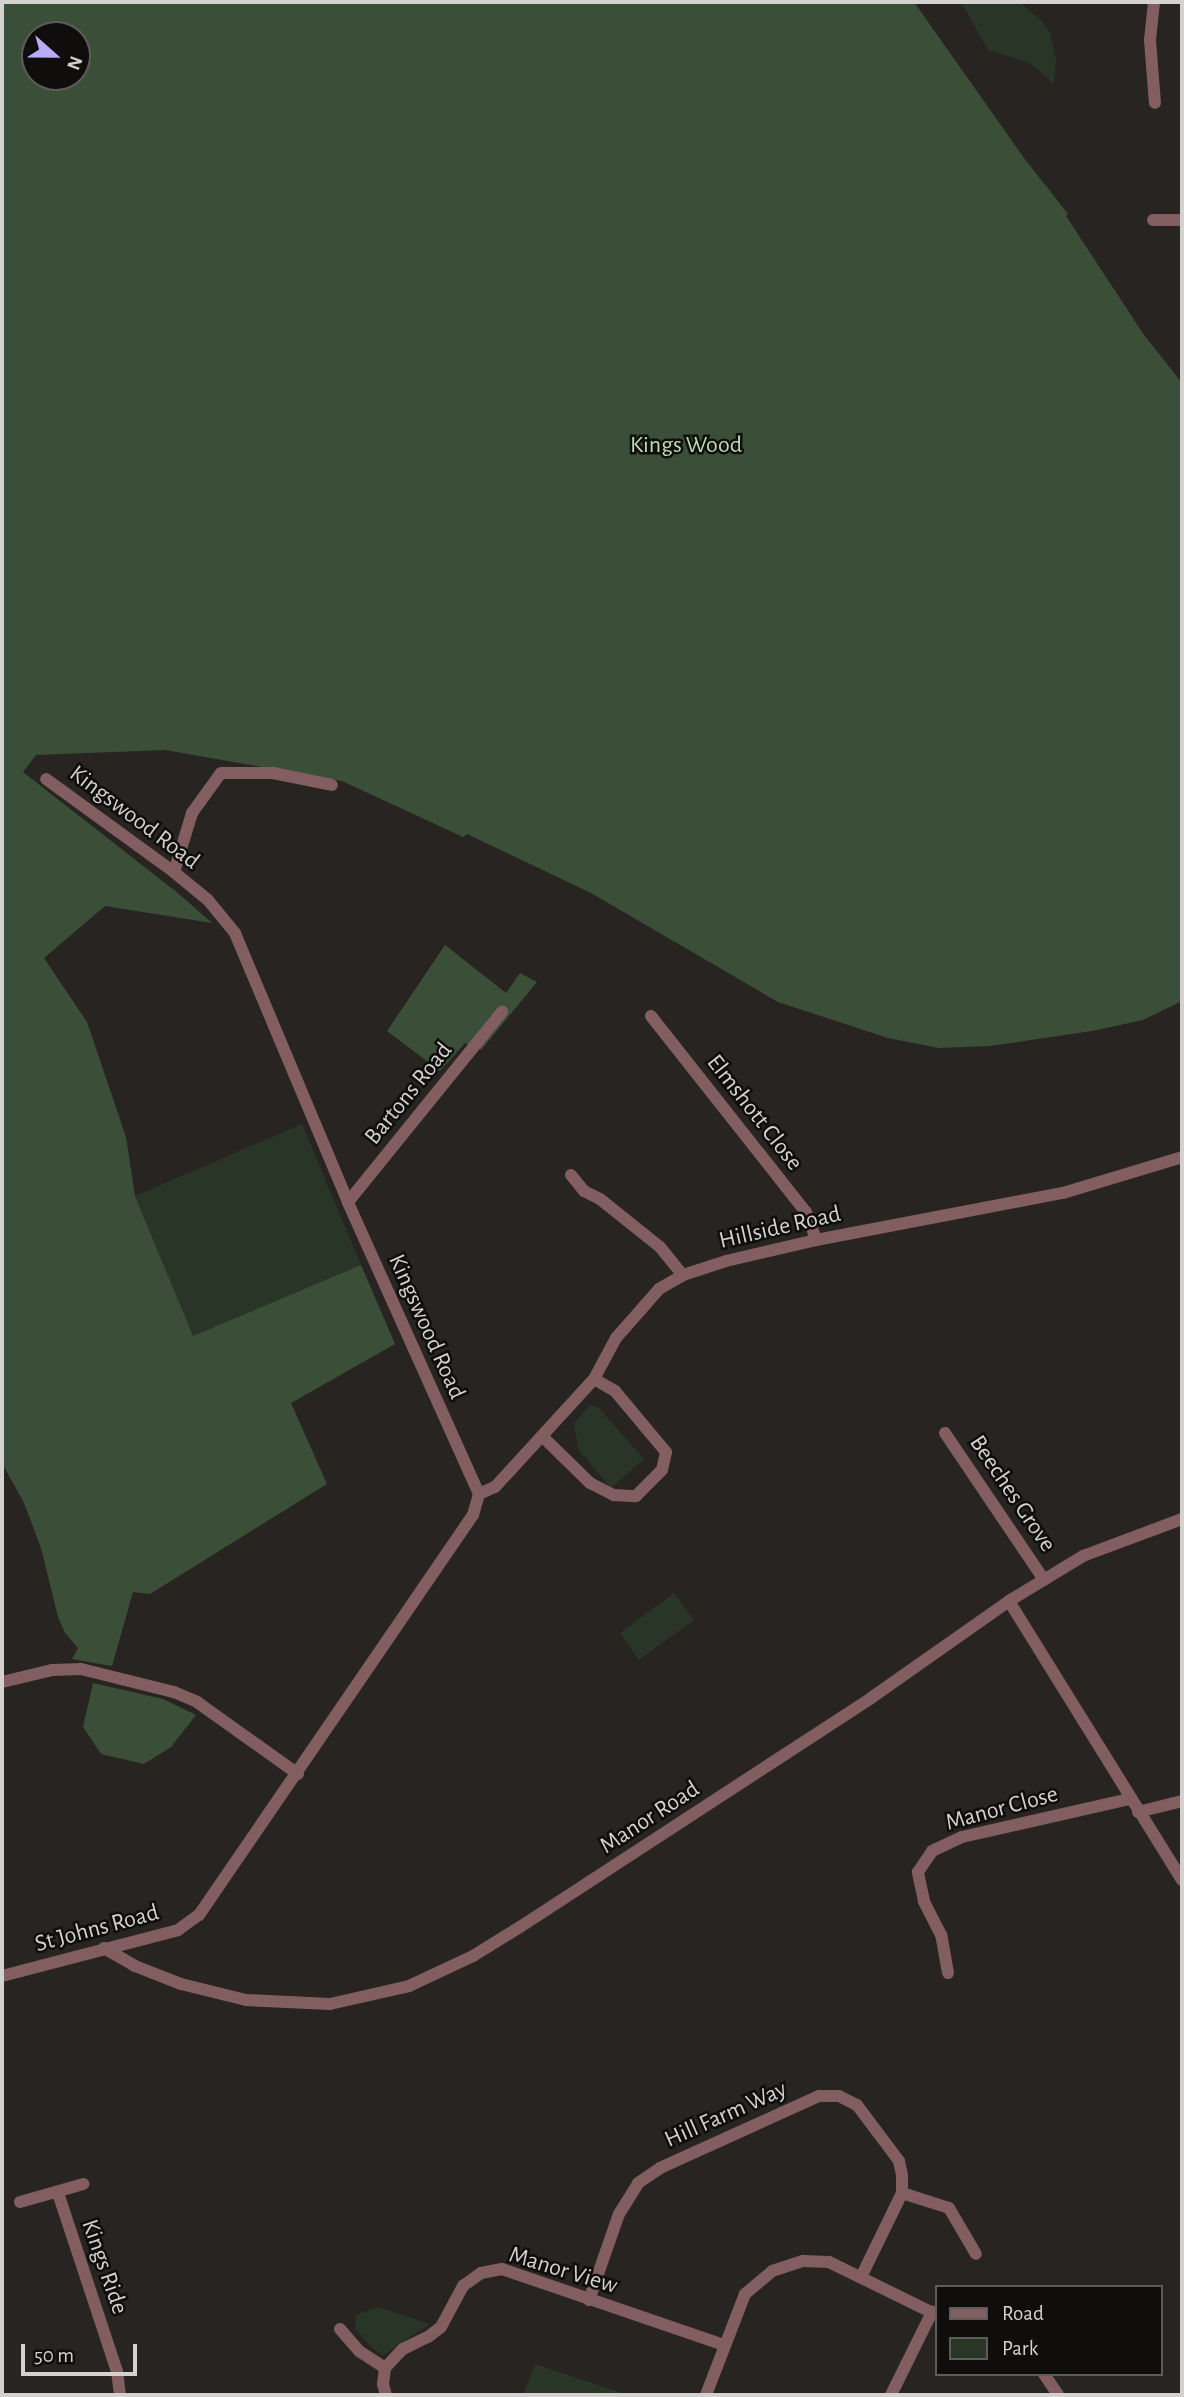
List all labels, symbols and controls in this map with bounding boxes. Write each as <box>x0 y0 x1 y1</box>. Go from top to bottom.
north arrow <box>21 21 91 91</box>
text: N <box>63 53 85 73</box>
park label: Kings Wood <box>630 432 742 460</box>
street label: Kingswood Road <box>63 760 205 876</box>
street label: Bartons Road <box>359 1037 459 1151</box>
street label: Elmshott Close <box>700 1049 808 1177</box>
street label: Hillside Road <box>716 1200 844 1256</box>
street label: Kingswood Road <box>381 1250 471 1404</box>
street label: Beeches Grove <box>962 1430 1062 1558</box>
street label: Manor Road <box>595 1775 705 1861</box>
street label: Manor Close <box>943 1780 1061 1838</box>
street label: St Johns Road <box>32 1899 162 1959</box>
street label: Hill Farm Way <box>660 2075 792 2155</box>
street label: Kings Ride <box>74 2216 134 2318</box>
street label: Manor View <box>505 2241 621 2301</box>
legend <box>936 2285 1163 2376</box>
text: Road <box>1002 2303 1044 2324</box>
scale bar <box>24 2330 140 2374</box>
text: Park <box>1002 2338 1038 2359</box>
text: 50 m <box>34 2345 74 2366</box>

